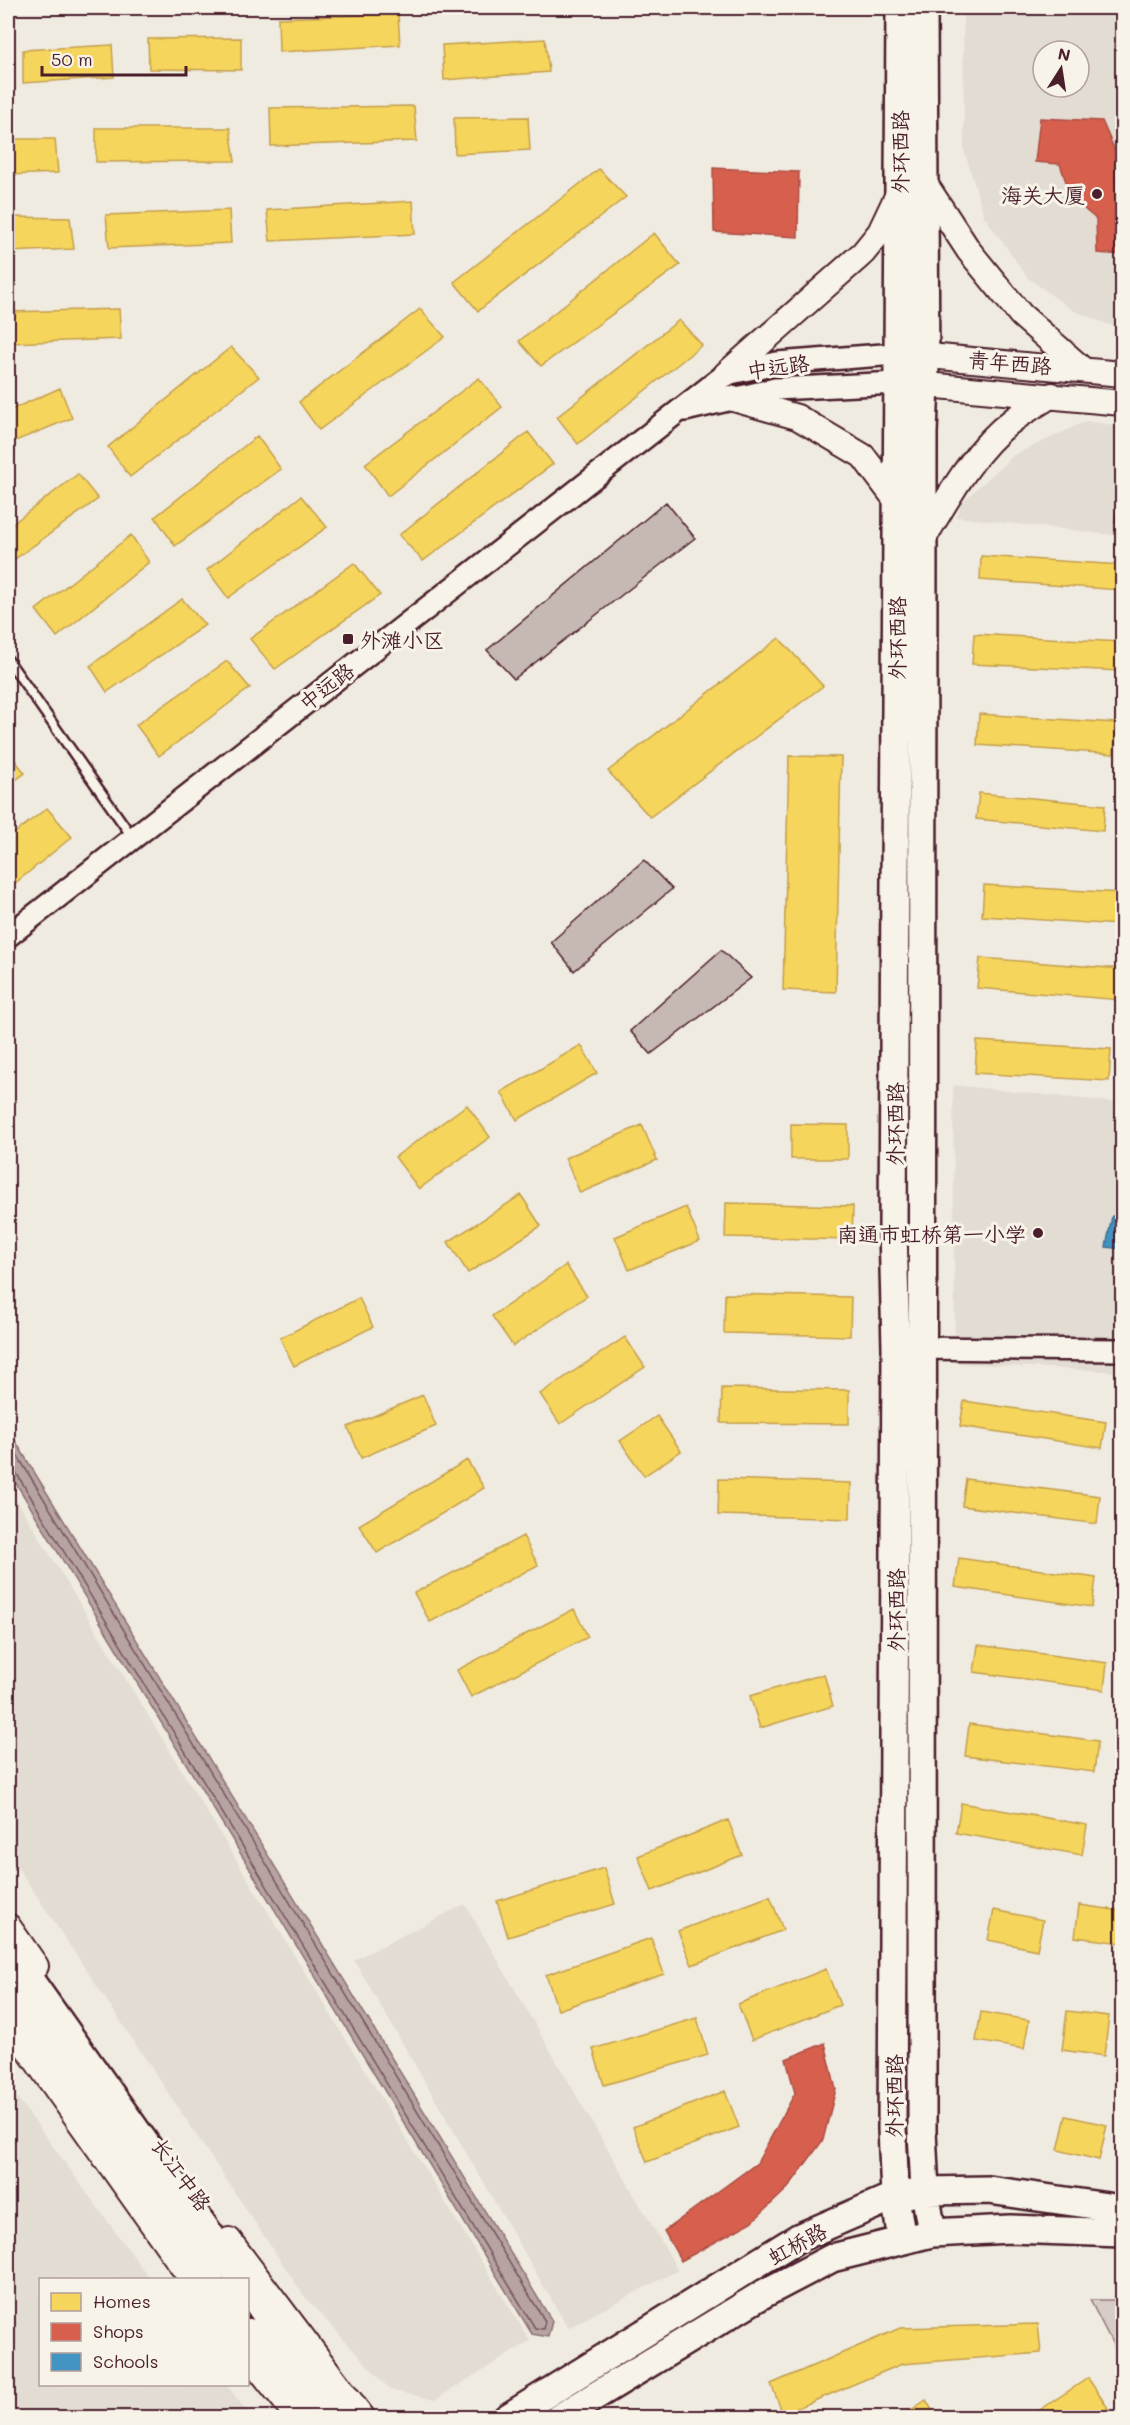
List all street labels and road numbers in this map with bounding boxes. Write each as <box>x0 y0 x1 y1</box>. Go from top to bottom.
street label: 外环西路 <box>886 110 913 194</box>
street label: 青年西路 <box>967 345 1053 379</box>
street label: 中远路 <box>745 348 811 384</box>
street label: 外环西路 <box>883 596 910 680</box>
street label: 中远路 <box>293 656 359 716</box>
street label: 外环西路 <box>881 1082 908 1166</box>
street label: 外环西路 <box>882 1568 909 1652</box>
street label: 外环西路 <box>880 2054 907 2138</box>
street label: 长江中路 <box>146 2132 218 2216</box>
street label: 虹桥路 <box>763 2216 831 2270</box>

